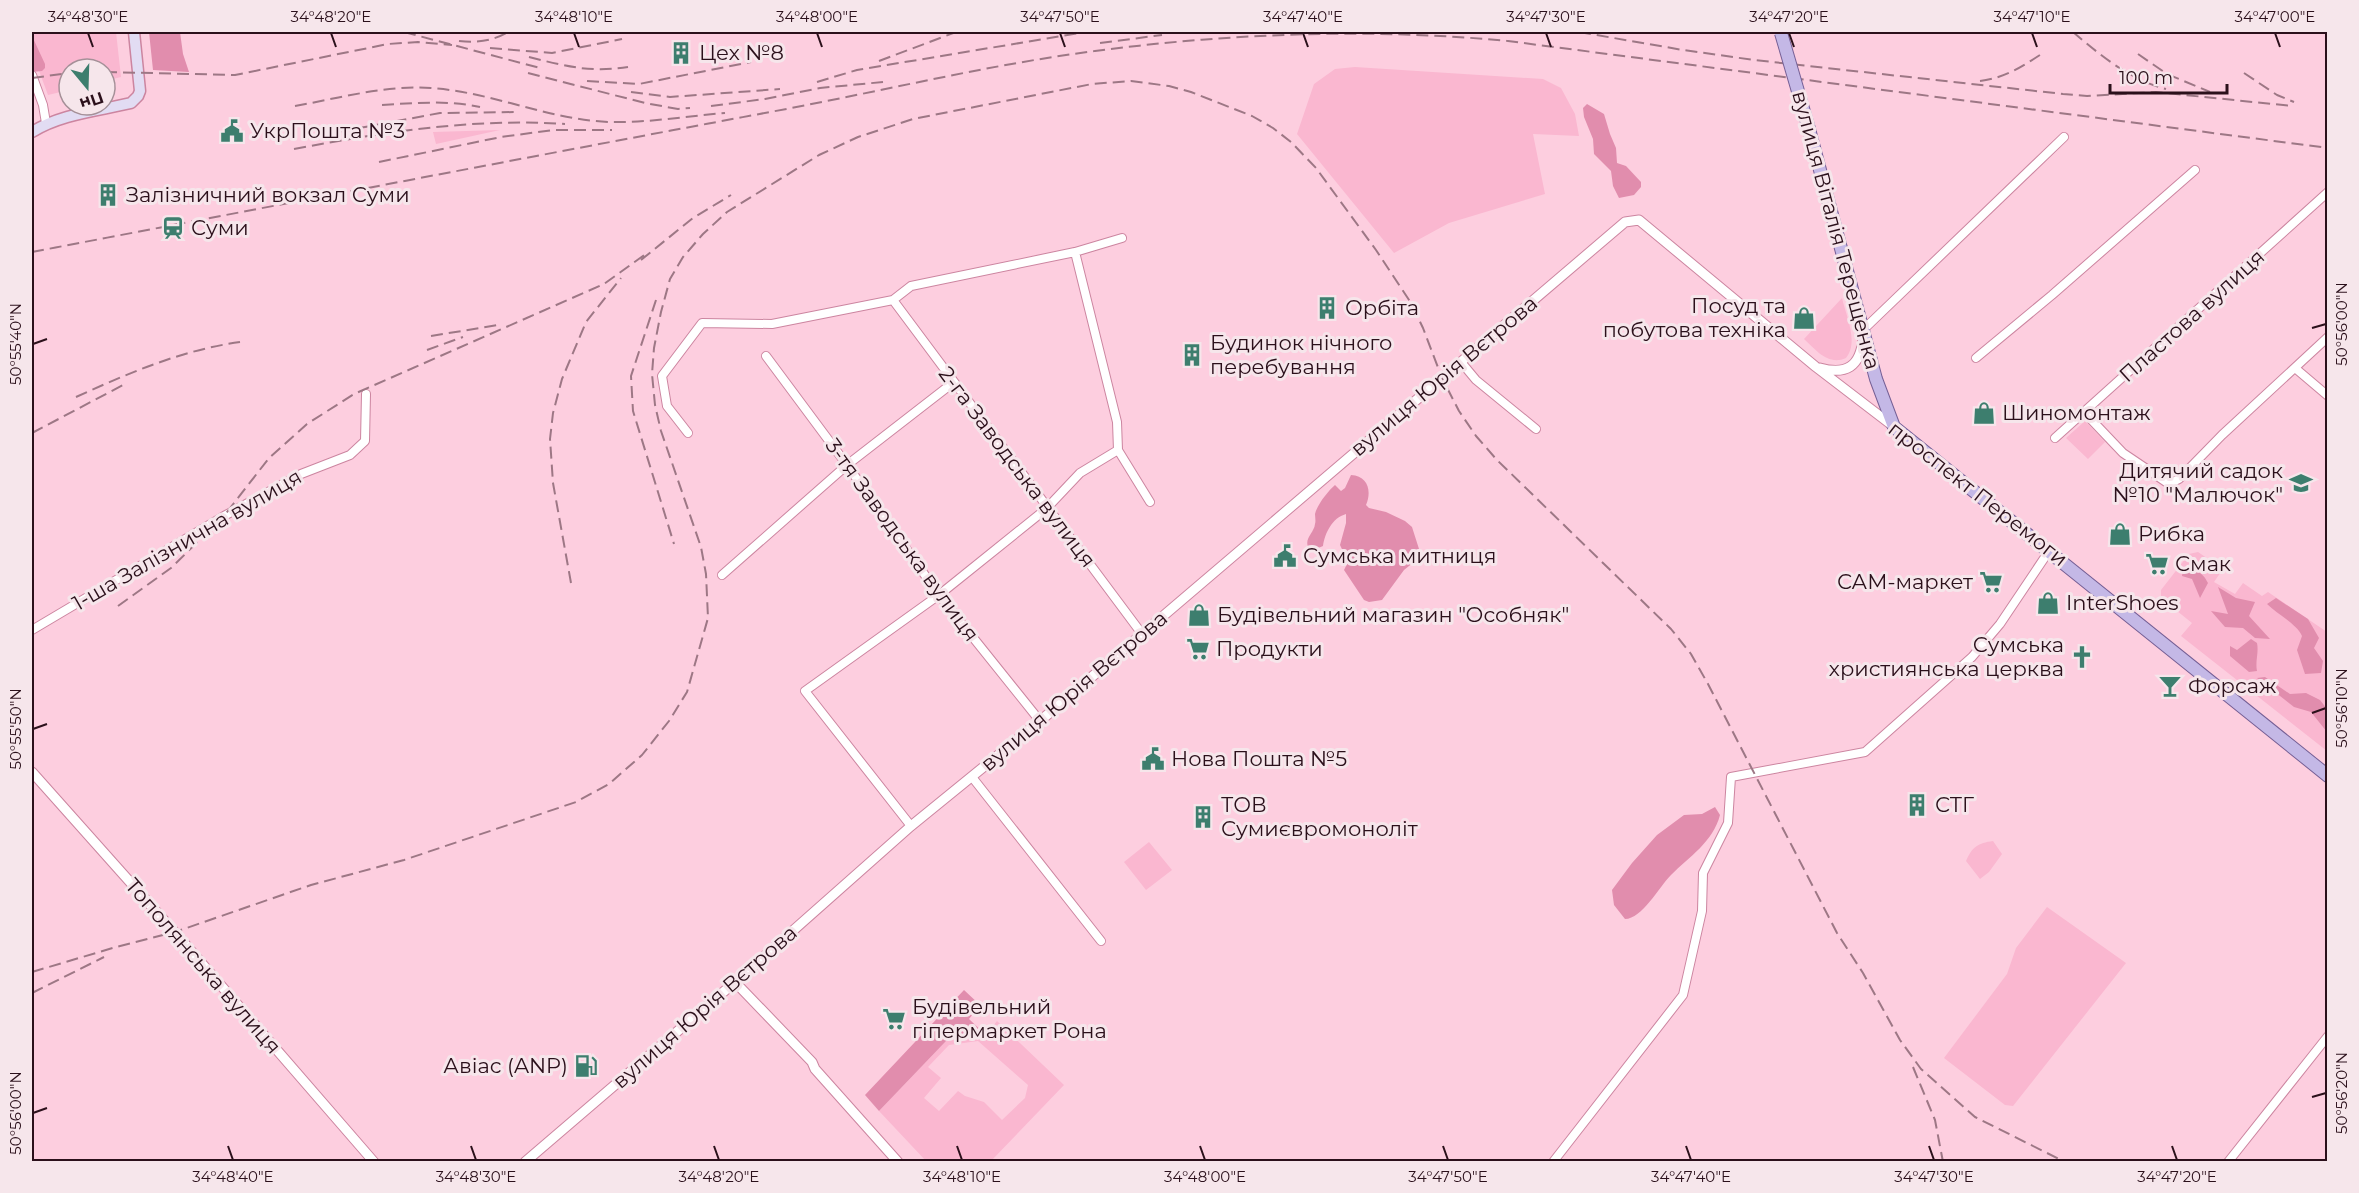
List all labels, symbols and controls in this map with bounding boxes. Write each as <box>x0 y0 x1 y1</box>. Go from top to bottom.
text: 34°48'30"E <box>48 7 128 26</box>
text: 34°48'20"E <box>291 7 371 26</box>
text: 34°48'10"E <box>535 7 613 26</box>
text: 34°48'00"E <box>776 7 858 26</box>
text: 34°47'50"E <box>1020 7 1100 26</box>
text: 34°47'40"E <box>1263 7 1343 26</box>
text: 34°47'30"E <box>1506 7 1586 26</box>
text: 34°47'20"E <box>1749 7 1829 26</box>
text: 34°47'10"E <box>1994 7 2070 26</box>
text: 34°47'00"E <box>2235 7 2315 26</box>
building icon: Цех №8 <box>668 40 694 66</box>
place label: Цех №8 <box>699 40 784 65</box>
north arrow <box>57 57 117 117</box>
scale bar <box>2110 57 2227 95</box>
text: 100 m <box>2119 67 2173 89</box>
text: Пн <box>77 88 106 114</box>
street label: вулиця Віталія Терещенка <box>1787 88 1886 372</box>
public building icon: УкрПошта №3 <box>219 118 245 144</box>
place label: УкрПошта №3 <box>250 118 405 143</box>
building icon: Залізничний вокзал Суми <box>95 182 121 208</box>
place label: Залізничний вокзал Суми <box>126 182 410 207</box>
station icon: Суми <box>160 215 186 241</box>
place label: Суми <box>191 215 249 240</box>
street label: Пластова вулиця <box>2114 244 2269 387</box>
text: 50°56'00"N <box>2332 282 2351 366</box>
street label: вулиця Юрія Вєтрова <box>1345 290 1542 461</box>
place label: Посуд та побутова техніка <box>1603 293 1786 342</box>
building icon: Орбіта <box>1314 295 1340 321</box>
place label: Орбіта <box>1345 295 1419 320</box>
text: 50°55'40"N <box>6 303 25 385</box>
shop icon: Посуд та побутова техніка <box>1791 305 1817 331</box>
place label: Будинок нічного перебування <box>1210 330 1392 379</box>
building icon: Будинок нічного перебування <box>1179 342 1205 368</box>
street label: 2-га Заводська вулиця <box>934 361 1101 572</box>
shop icon: Шиномонтаж <box>1971 400 1997 426</box>
place label: Шиномонтаж <box>2002 400 2151 425</box>
street label: проспект Перемоги <box>1884 416 2073 571</box>
street label: 3-тя Заводська вулиця <box>820 433 984 646</box>
place label: Дитячий садок №10 "Малючок" <box>2113 458 2283 507</box>
street label: 1-ша Залізнична вулиця <box>68 464 306 615</box>
school or university icon: Дитячий садок №10 "Малючок" <box>2288 470 2314 496</box>
shop icon: Рибка <box>2107 521 2133 547</box>
place label: Рибка <box>2138 521 2205 546</box>
public building icon: Сумська митниця <box>1272 543 1298 569</box>
place label: Сумська митниця <box>1303 543 1496 568</box>
supermarket icon: Смак <box>2144 551 2170 577</box>
place label: Смак <box>2175 551 2231 576</box>
place label: САМ-маркет <box>1837 569 1973 594</box>
supermarket icon: САМ-маркет <box>1978 569 2004 595</box>
shop icon: InterShoes <box>2035 590 2061 616</box>
place label: InterShoes <box>2066 590 2179 615</box>
shop icon: Будівельний магазин "Особняк" <box>1186 602 1212 628</box>
place label: Будівельний магазин "Особняк" <box>1217 602 1569 627</box>
street label: вулиця Юрія Вєтрова <box>975 605 1172 776</box>
place label: Сумська християнська церква <box>1829 632 2064 681</box>
supermarket icon: Продукти <box>1185 636 1211 662</box>
place label: Продукти <box>1216 636 1323 661</box>
church icon: Сумська християнська церква <box>2069 644 2095 670</box>
text: 50°56'10"N <box>2332 668 2351 748</box>
bar icon: Форсаж <box>2157 673 2183 699</box>
place label: Форсаж <box>2188 673 2276 698</box>
text: 50°55'50"N <box>6 688 25 770</box>
public building icon: Нова Пошта №5 <box>1140 746 1166 772</box>
place label: Нова Пошта №5 <box>1171 746 1347 771</box>
place label: ТОВ Сумиєвромоноліт <box>1221 792 1418 841</box>
building icon: СТГ <box>1904 792 1930 818</box>
place label: СТГ <box>1935 792 1974 817</box>
building icon: ТОВ Сумиєвромоноліт <box>1190 804 1216 830</box>
street label: Тополянська вулиця <box>120 873 286 1059</box>
street label: вулиця Юрія Вєтрова <box>607 920 802 1093</box>
place label: Будівельний гіпермаркет Рона <box>912 994 1107 1043</box>
supermarket icon: Будівельний гіпермаркет Рона <box>881 1006 907 1032</box>
text: 50°56'20"N <box>2332 1052 2351 1134</box>
place label: Авіас (ANP) <box>443 1053 568 1078</box>
fuel station icon: Авіас (ANP) <box>573 1053 599 1079</box>
text: 50°56'00"N <box>6 1071 25 1155</box>
text: 34°48'40"E <box>192 1167 274 1186</box>
text: 34°48'30"E <box>436 1167 516 1186</box>
text: 34°48'20"E <box>679 1167 759 1186</box>
text: 34°48'10"E <box>923 1167 1001 1186</box>
text: 34°48'00"E <box>1164 1167 1246 1186</box>
text: 34°47'50"E <box>1408 1167 1488 1186</box>
text: 34°47'40"E <box>1651 1167 1731 1186</box>
text: 34°47'30"E <box>1894 1167 1974 1186</box>
text: 34°47'20"E <box>2137 1167 2217 1186</box>

